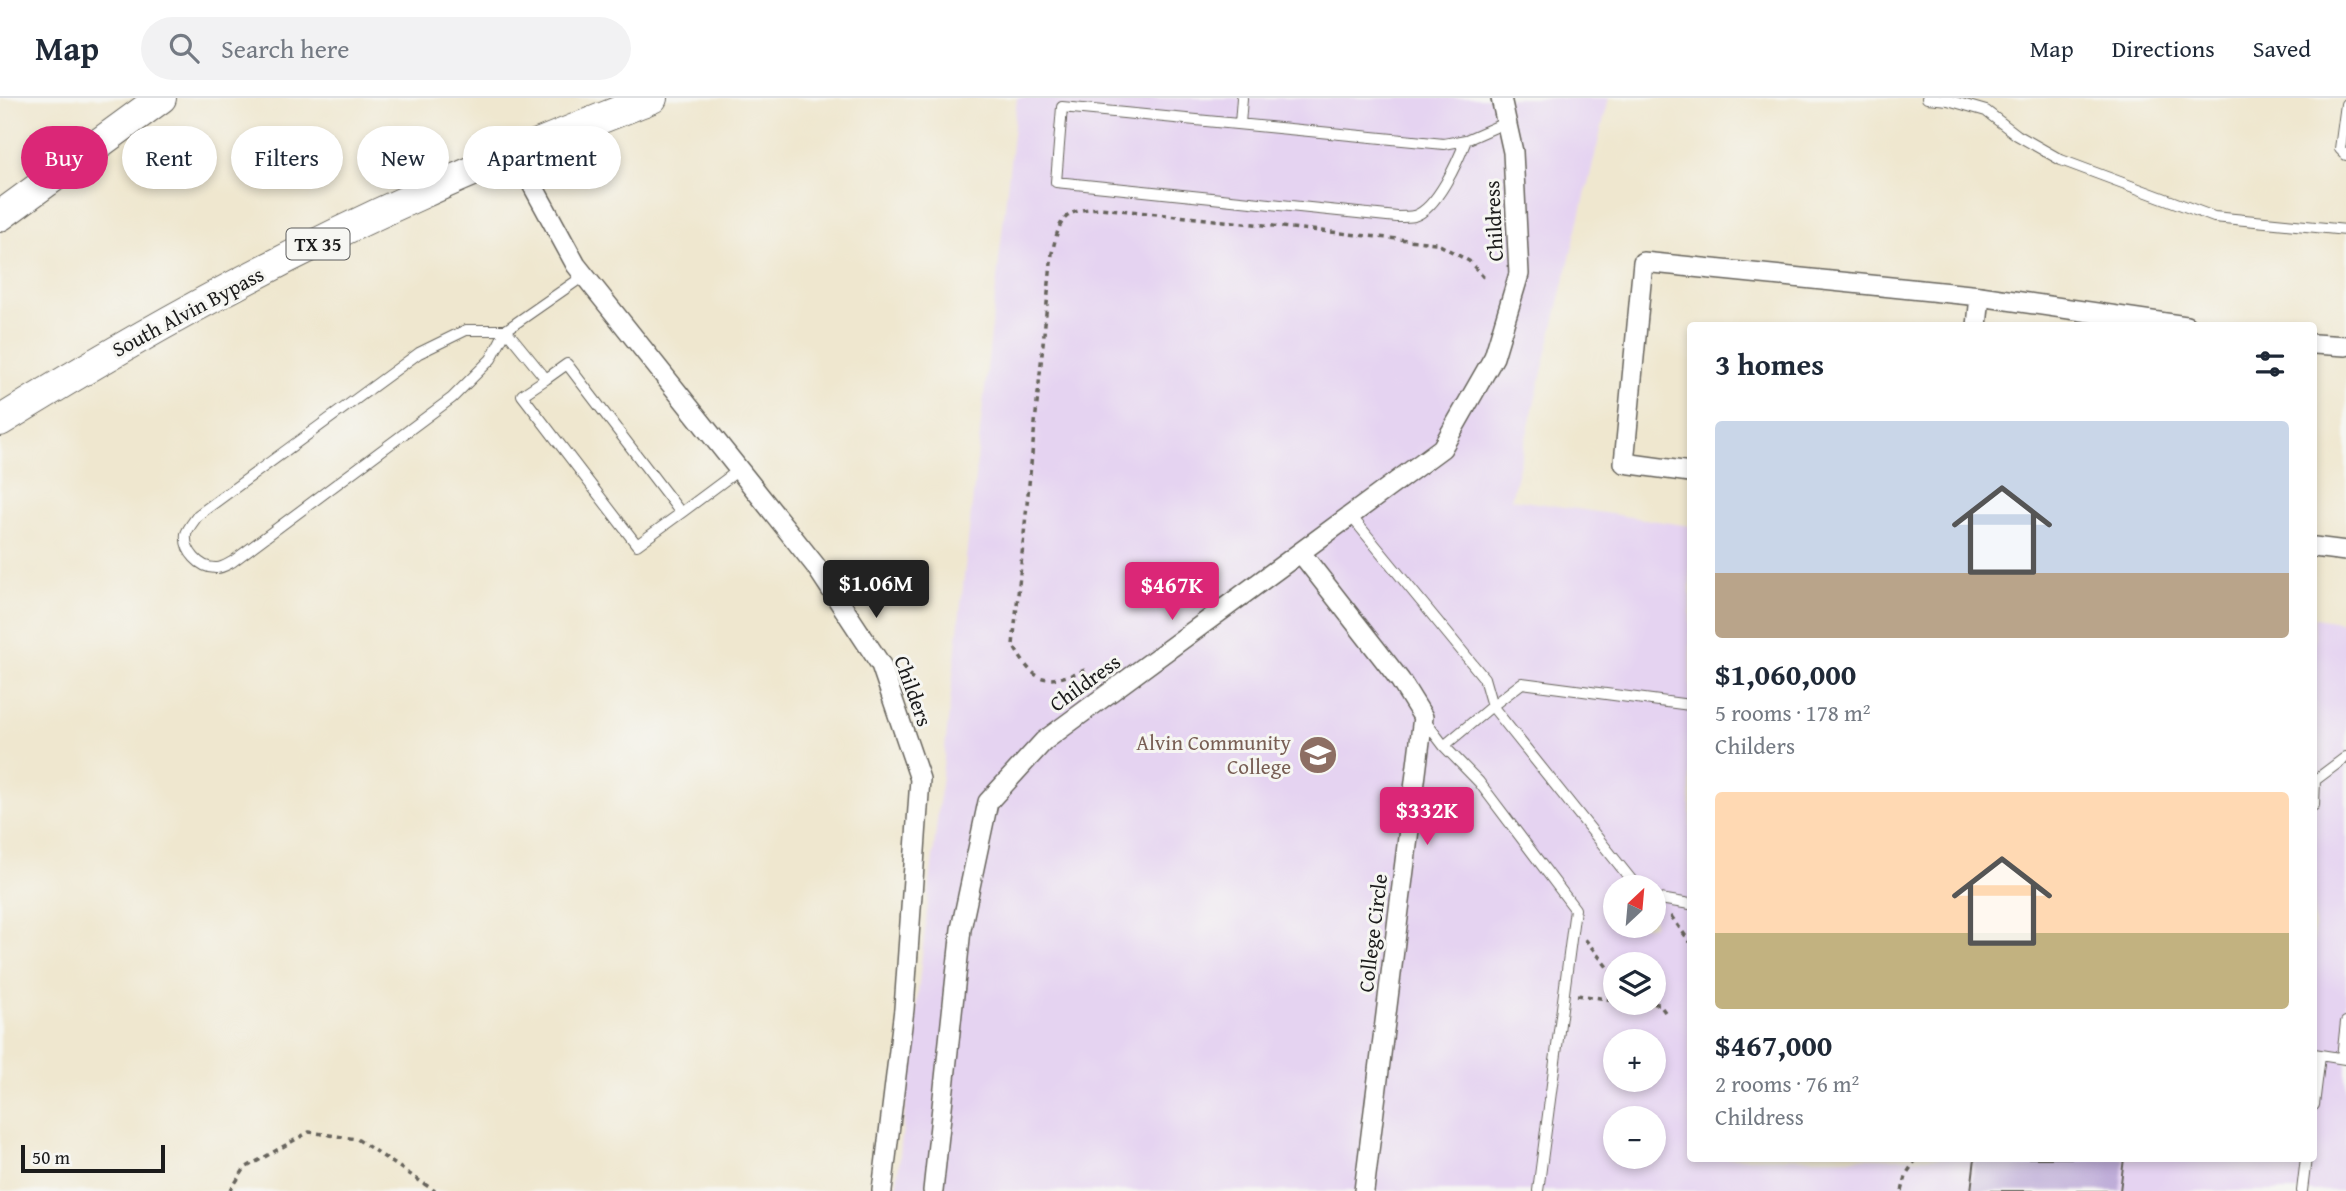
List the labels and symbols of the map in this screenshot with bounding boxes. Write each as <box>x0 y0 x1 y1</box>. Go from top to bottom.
street label: Childress <box>1476 180 1511 262</box>
road number: TX 35 <box>286 228 350 260</box>
street label: South Alvin Bypass <box>106 258 269 365</box>
pin: $1.06M <box>819 560 933 620</box>
pin: $467K <box>1123 562 1221 622</box>
street label: Childress <box>1043 646 1127 719</box>
street label: Childers <box>886 651 941 730</box>
place label: Alvin Community College <box>1136 727 1292 782</box>
school or university icon: Alvin Community College <box>1297 734 1339 776</box>
pin: $332K <box>1378 788 1476 847</box>
street label: College Circle <box>1350 872 1395 994</box>
north arrow <box>1603 875 1666 938</box>
scale bar <box>21 1142 164 1174</box>

